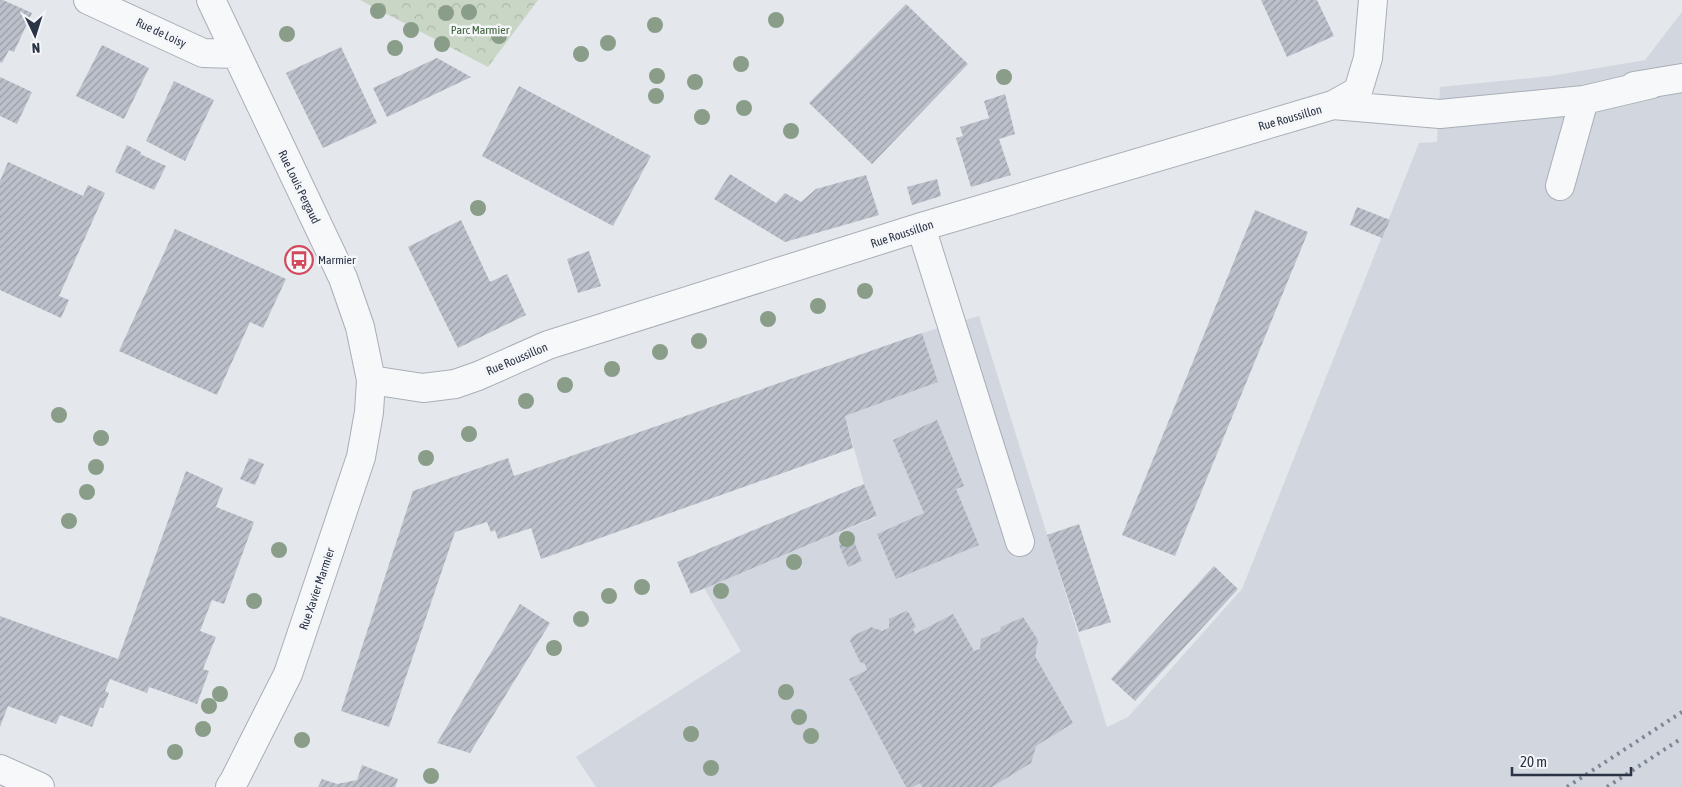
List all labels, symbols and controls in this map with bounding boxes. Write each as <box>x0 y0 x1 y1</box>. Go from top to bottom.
north arrow <box>10 10 60 60</box>
street label: Rue de Loisy <box>134 15 188 51</box>
park label: Parc Marmier <box>451 23 510 37</box>
text: N <box>31 40 41 56</box>
street label: Rue Roussillon <box>1257 102 1323 134</box>
street label: Rue Louis Pergaud <box>275 148 323 226</box>
street label: Rue Roussillon <box>869 217 935 251</box>
bus stop icon: Marmier <box>284 245 314 275</box>
place label: Marmier <box>318 253 356 267</box>
street label: Rue Roussillon <box>484 340 550 378</box>
street label: Rue Xavier Marmier <box>296 546 338 632</box>
scale bar <box>1512 744 1631 776</box>
text: 20 m <box>1520 753 1547 770</box>

